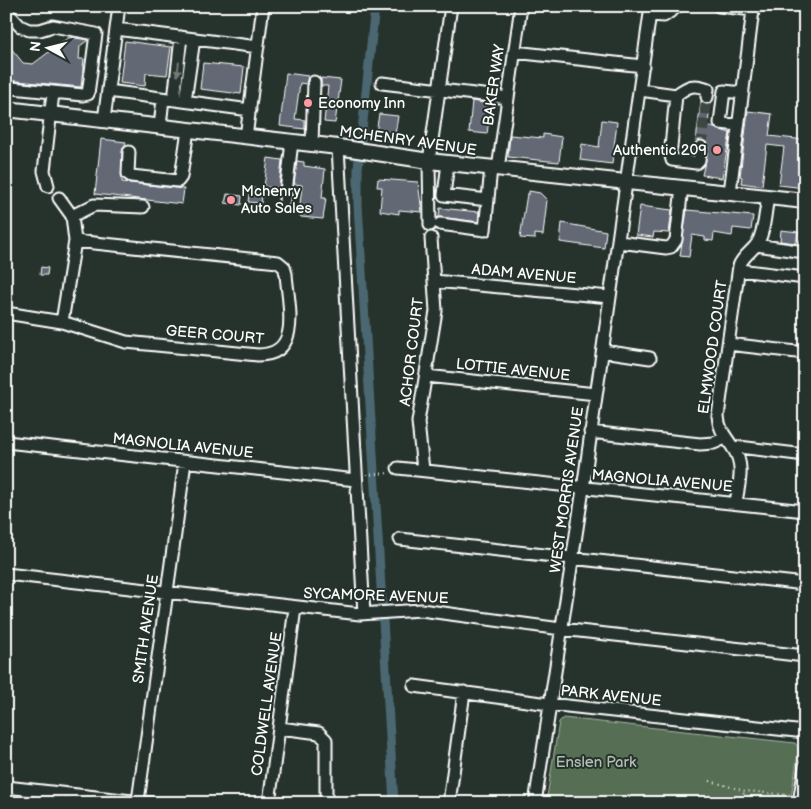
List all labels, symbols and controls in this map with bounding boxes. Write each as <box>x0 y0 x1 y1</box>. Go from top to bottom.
north arrow <box>22 22 72 72</box>
text: N <box>27 40 45 53</box>
street label: BAKER WAY <box>479 43 509 127</box>
one-way arrow <box>174 61 182 77</box>
place label: Economy Inn <box>318 94 405 113</box>
marker: Economy Inn <box>302 97 314 109</box>
street label: MCHENRY AVENUE <box>338 122 478 160</box>
place label: Authentic 209 <box>613 141 707 160</box>
marker: Authentic 209 <box>711 144 723 156</box>
place label: Mchenry Auto Sales <box>241 182 312 218</box>
marker: Mchenry Auto Sales <box>225 194 237 206</box>
street label: ADAM AVENUE <box>471 260 577 288</box>
street label: ELMWOOD COURT <box>694 279 732 415</box>
street label: ACHOR COURT <box>396 297 428 407</box>
street label: GEER COURT <box>165 321 265 349</box>
street label: LOTTIE AVENUE <box>455 355 571 385</box>
street label: WEST MORRIS AVENUE <box>546 405 588 575</box>
street label: MAGNOLIA AVENUE <box>112 429 254 463</box>
street label: MAGNOLIA AVENUE <box>591 465 733 497</box>
street label: SMITH AVENUE <box>129 573 163 685</box>
street label: SYCAMORE AVENUE <box>303 584 449 608</box>
street label: COLDWELL AVENUE <box>247 631 287 777</box>
street label: PARK AVENUE <box>560 681 662 711</box>
park label: Enslen Park <box>556 753 637 772</box>

